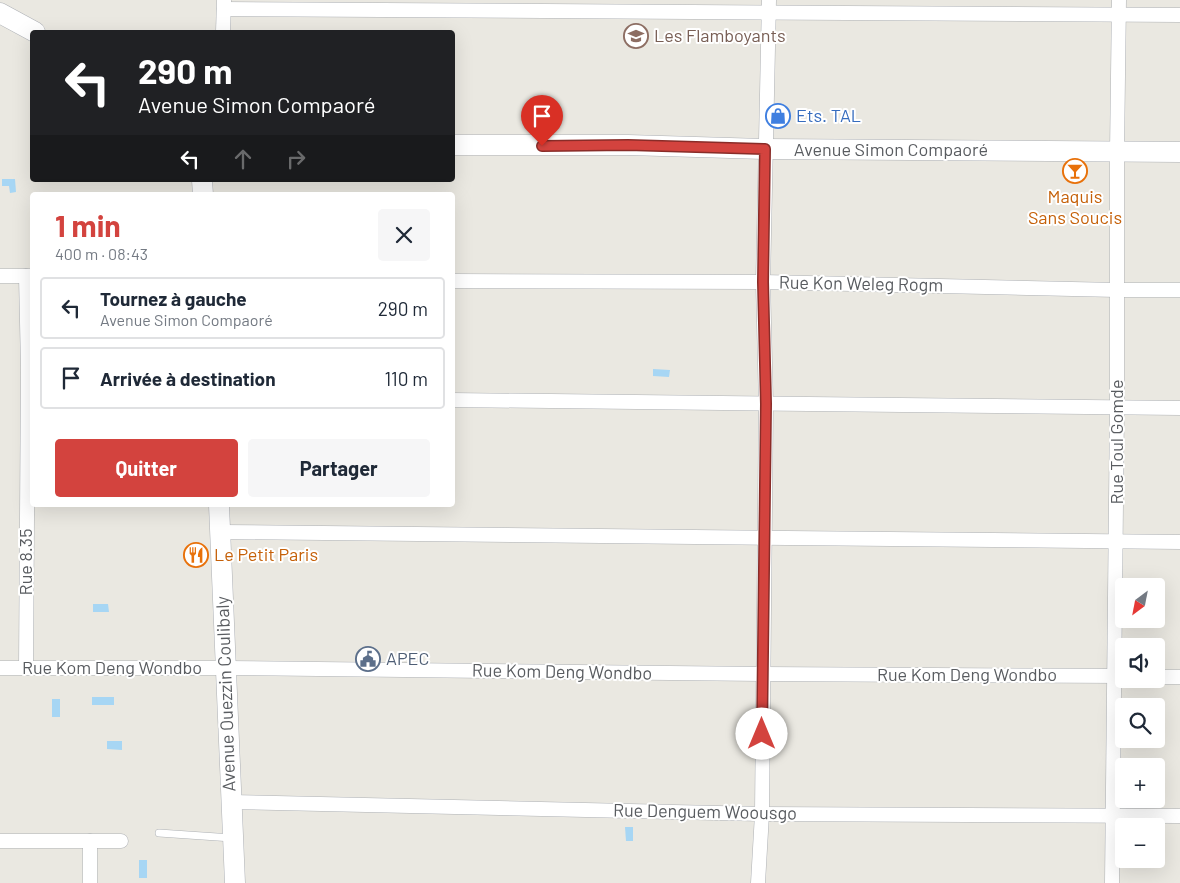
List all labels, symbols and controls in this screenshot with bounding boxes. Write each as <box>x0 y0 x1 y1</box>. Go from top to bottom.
school or university icon: Les Flamboyants <box>623 23 649 49</box>
place label: Les Flamboyants <box>654 24 786 46</box>
text: 290 m <box>138 49 232 91</box>
icon: left <box>55 50 120 115</box>
text: Avenue Simon Compaoré <box>138 91 376 117</box>
pin <box>521 95 563 146</box>
icon: arrive <box>528 102 556 130</box>
shop icon: Ets. TAL <box>765 103 791 129</box>
place label: Ets. TAL <box>796 104 861 126</box>
street label: Avenue Simon Compaoré <box>794 138 988 160</box>
icon: left <box>176 145 204 173</box>
icon: ahead <box>229 145 257 173</box>
icon: right <box>282 145 310 173</box>
bar icon: Maquis Sans Soucis <box>1062 158 1088 184</box>
place label: Maquis Sans Soucis <box>1028 185 1122 228</box>
text: 1 min <box>55 207 121 243</box>
button: close <box>378 209 430 261</box>
text: 400 m · 08:43 <box>55 244 148 263</box>
street label: Rue Kon Weleg Rogm <box>779 271 943 295</box>
text: Tournez à gauche <box>100 287 247 310</box>
icon: left <box>57 294 85 322</box>
text: 290 m <box>378 297 428 320</box>
text: Avenue Simon Compaoré <box>100 310 273 329</box>
icon: arrive <box>57 364 85 392</box>
text: Arrivée à destination <box>100 367 276 390</box>
text: 110 m <box>384 367 428 390</box>
street label: Rue Toul Gomde <box>1105 379 1127 505</box>
button: Quitter <box>55 439 238 497</box>
button: Partager <box>248 439 430 497</box>
street label: Rue 8.35 <box>14 529 36 595</box>
restaurant icon: Le Petit Paris <box>183 542 209 568</box>
place label: Le Petit Paris <box>214 543 318 565</box>
north arrow <box>1115 578 1165 628</box>
map controls <box>1115 578 1165 868</box>
street label: Avenue Ouezzin Coulibaly <box>211 596 239 792</box>
button: sound <box>1115 638 1165 688</box>
public building icon: APEC <box>355 646 381 672</box>
place label: APEC <box>386 647 429 669</box>
street label: Rue Kom Deng Wondbo <box>22 656 202 678</box>
street label: Rue Kom Deng Wondbo <box>472 658 652 684</box>
street label: Rue Kom Deng Wondbo <box>877 663 1057 685</box>
button: search <box>1115 698 1165 748</box>
position arrow <box>735 707 787 759</box>
button: + <box>1115 758 1165 808</box>
street label: Rue Denguem Woousgo <box>613 798 797 824</box>
button: − <box>1115 818 1165 868</box>

